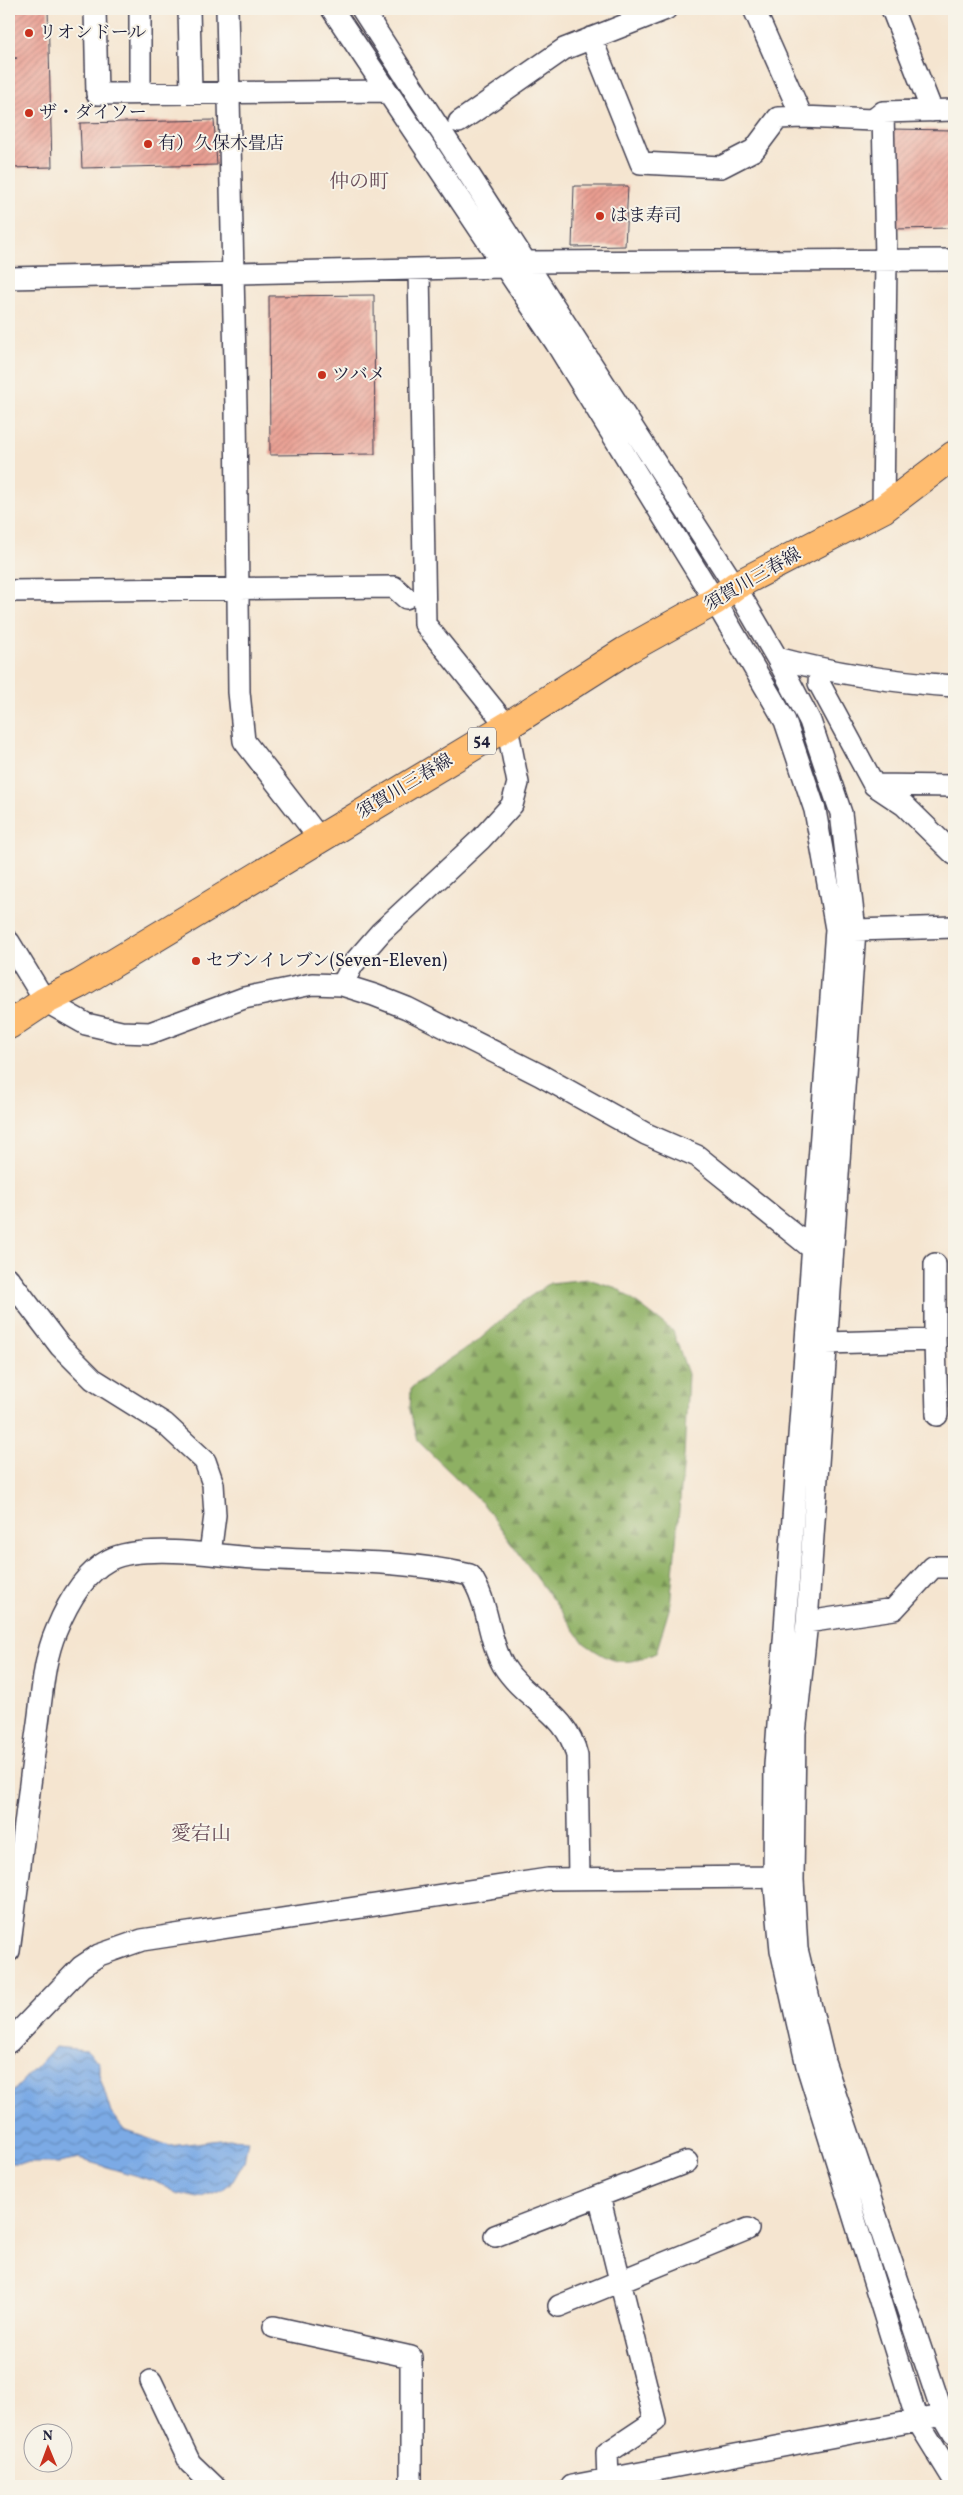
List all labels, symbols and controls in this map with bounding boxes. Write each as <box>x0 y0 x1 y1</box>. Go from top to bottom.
place label: リオンドール <box>39 21 146 46</box>
marker: リオンドール <box>23 27 35 39</box>
place label: ザ・ダイソー <box>39 101 147 126</box>
marker: ザ・ダイソー <box>23 107 35 119</box>
place label: 有）久保木畳店 <box>158 132 284 157</box>
marker: 有）久保木畳店 <box>142 138 154 150</box>
district label: 仲の町 <box>329 169 389 197</box>
place label: はま寿司 <box>610 204 682 229</box>
marker: はま寿司 <box>594 210 606 222</box>
place label: ツバメ <box>332 363 386 388</box>
marker: ツバメ <box>316 369 328 381</box>
street label: 須賀川三春線 <box>700 542 806 618</box>
road number: 54 <box>468 728 496 754</box>
street label: 須賀川三春線 <box>352 748 458 826</box>
place label: セブンイレブン(Seven-Eleven) <box>206 949 447 974</box>
marker: セブンイレブン(Seven-Eleven) <box>190 955 202 967</box>
district label: 愛宕山 <box>171 1821 231 1849</box>
north arrow <box>22 2422 72 2472</box>
text: N <box>43 2427 53 2446</box>

